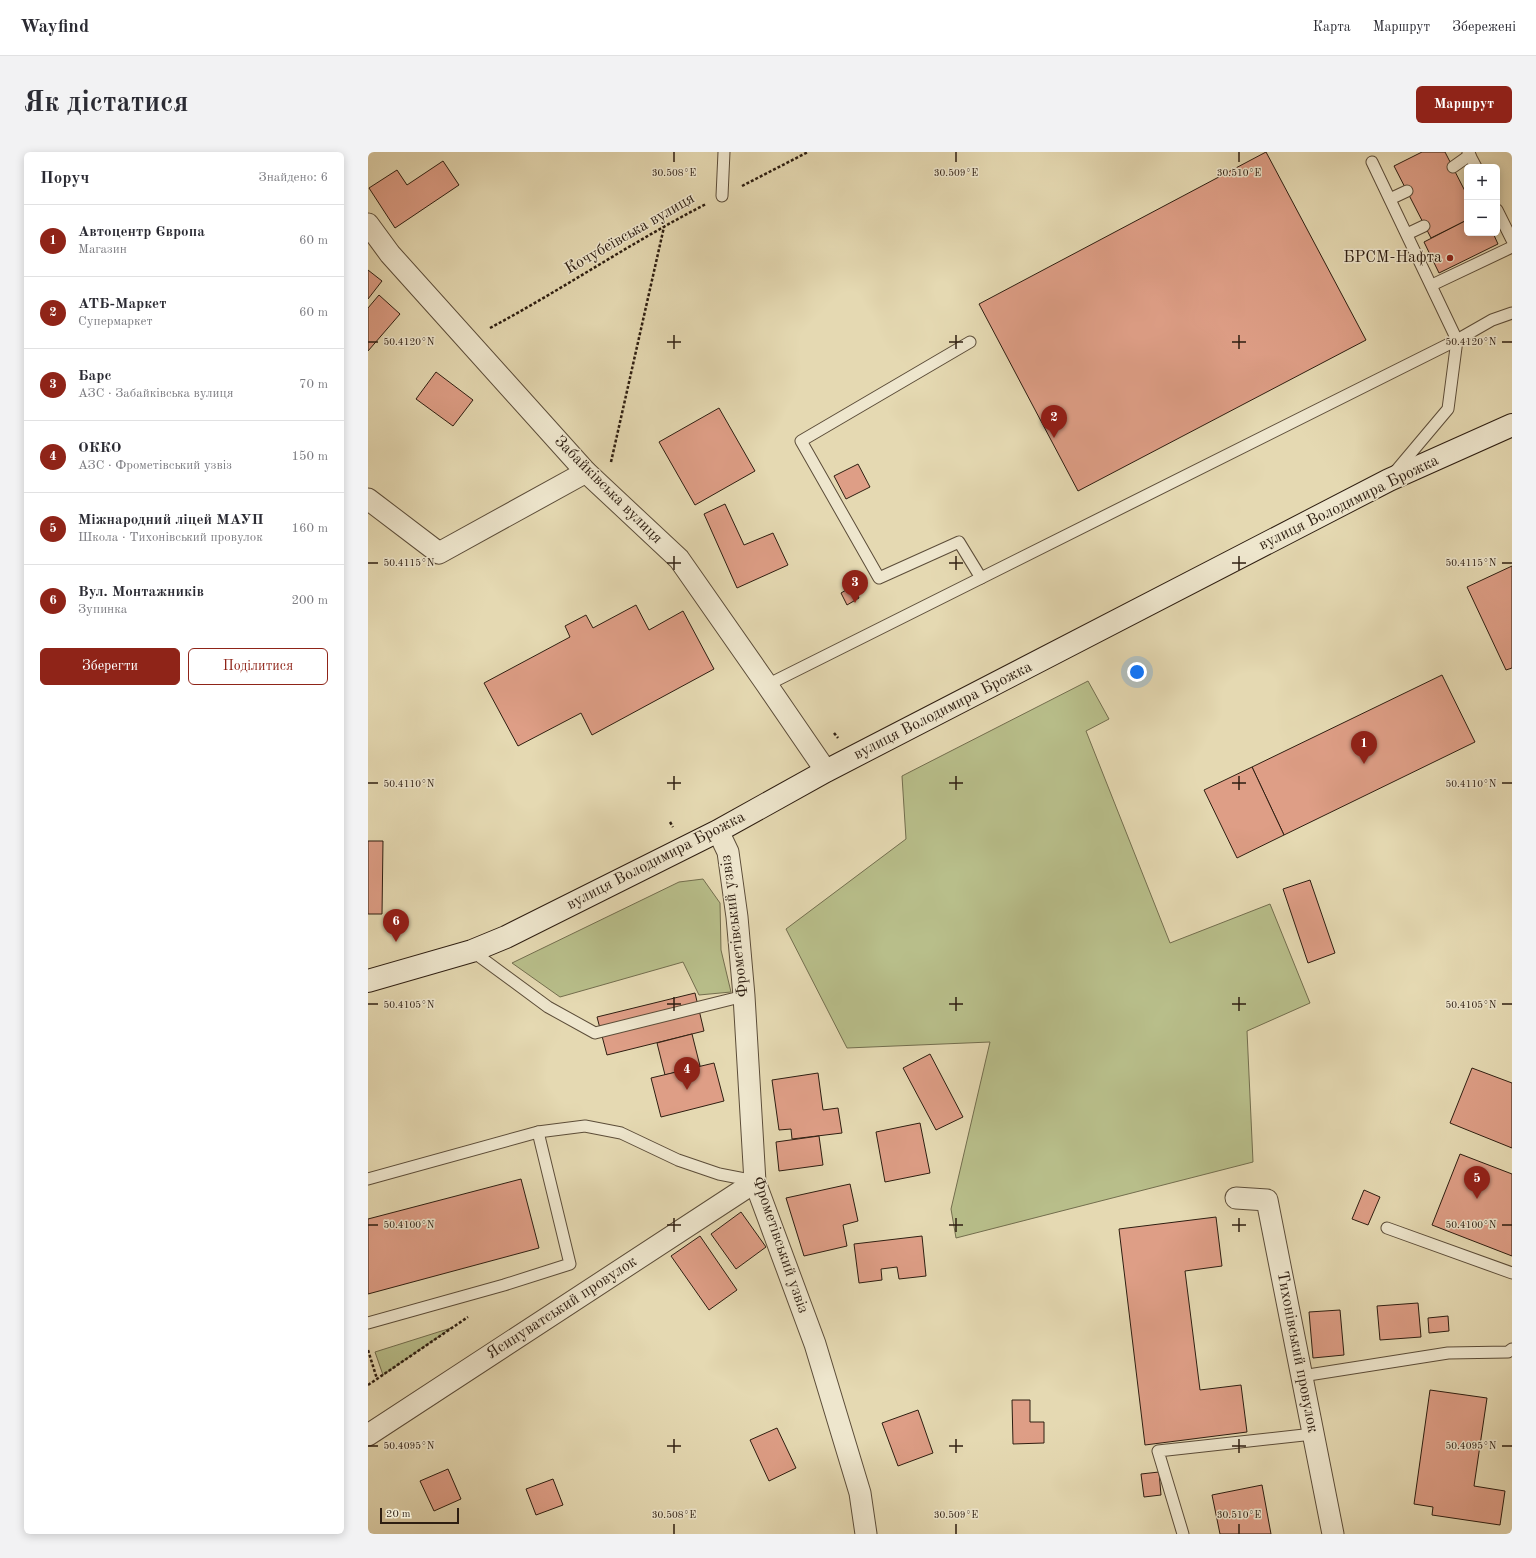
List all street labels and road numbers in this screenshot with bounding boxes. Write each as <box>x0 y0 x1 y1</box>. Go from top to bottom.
street label: Кочубеївська вулиця <box>563 190 697 278</box>
street label: Забайківська вулиця <box>551 433 665 547</box>
street label: вулиця Володимира Брожка <box>1257 452 1442 554</box>
street label: вулиця Володимира Брожка <box>851 659 1035 763</box>
street label: вулиця Володимира Брожка <box>564 809 748 913</box>
street label: Фрометівський узвіз <box>718 854 752 998</box>
street label: Фрометівський узвіз <box>749 1175 811 1315</box>
street label: Ясинуватський провулок <box>484 1253 640 1363</box>
street label: Тихонівський провулок <box>1273 1270 1321 1434</box>

